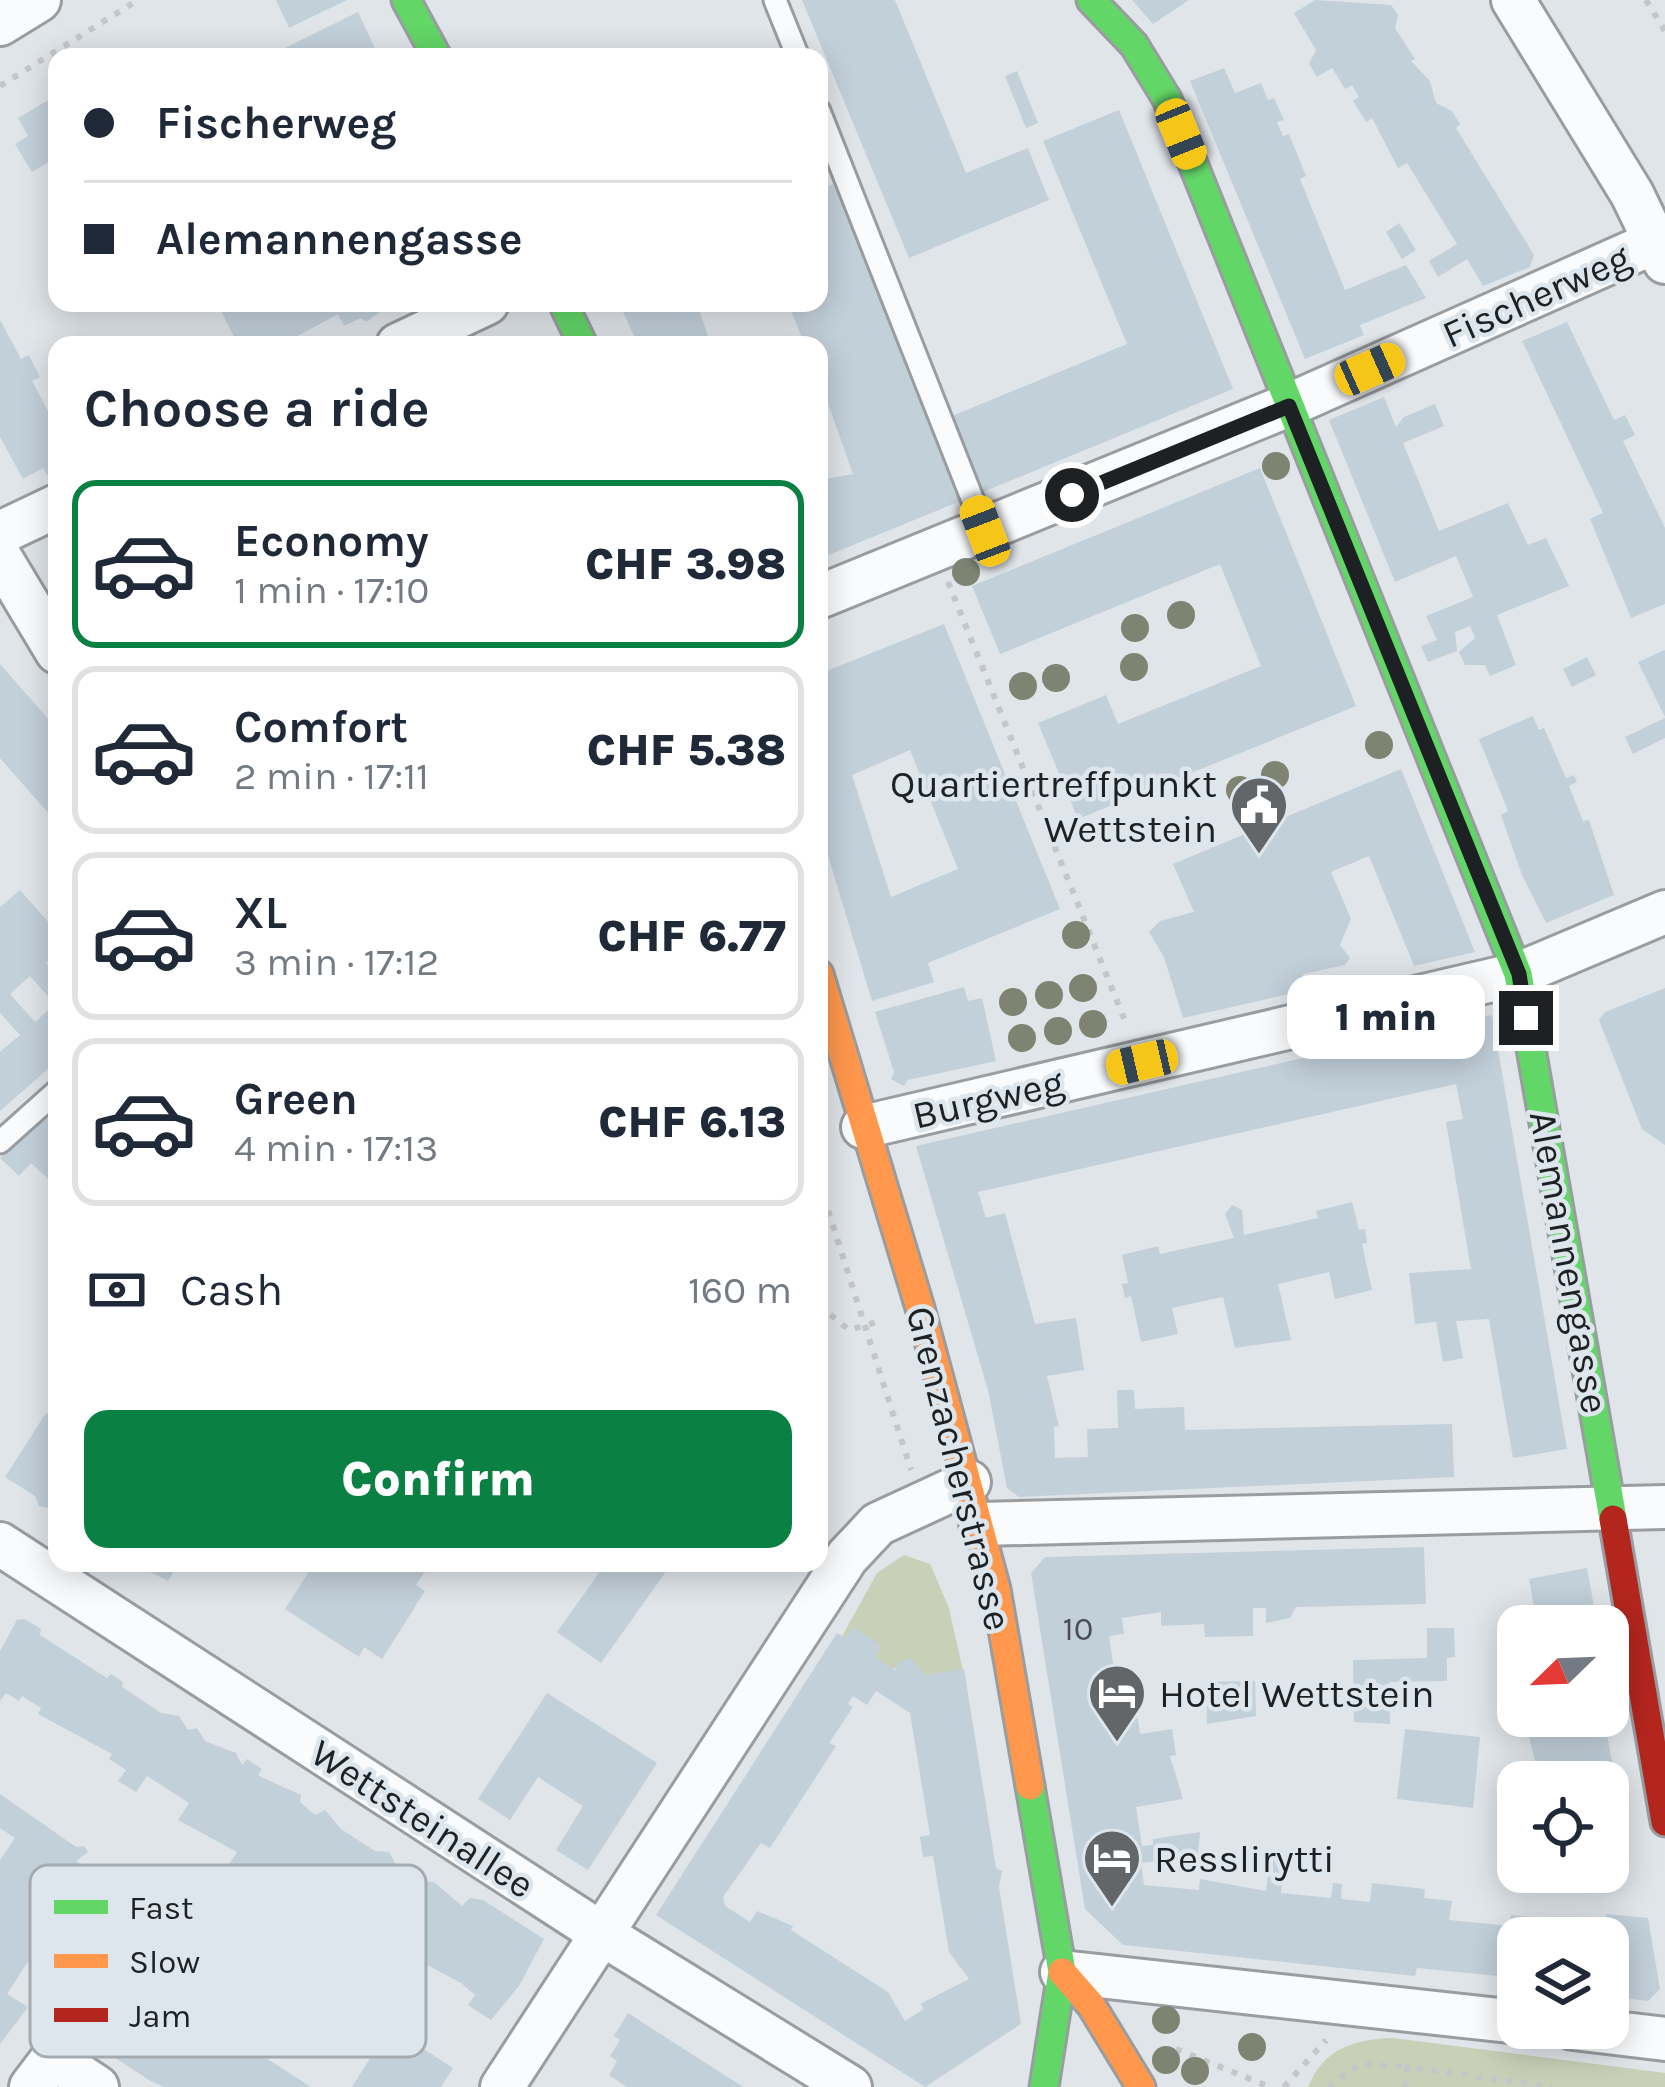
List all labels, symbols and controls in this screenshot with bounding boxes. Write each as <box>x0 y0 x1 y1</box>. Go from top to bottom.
car <box>1151 94 1211 174</box>
text: Fischerweg <box>156 97 397 149</box>
text: Alemannengasse <box>156 213 523 265</box>
street label: Fischerweg <box>1435 234 1637 358</box>
car <box>1330 338 1410 400</box>
text: Choose a ride <box>84 376 430 440</box>
route start <box>1045 468 1099 522</box>
car <box>955 491 1015 571</box>
icon: car <box>90 510 198 618</box>
text: Economy <box>234 515 429 567</box>
text: CHF 3.98 <box>585 538 786 590</box>
text: 1 min · 17:10 <box>234 567 430 613</box>
icon: car <box>90 696 198 804</box>
text: Comfort <box>234 701 408 753</box>
text: CHF 5.38 <box>587 724 786 776</box>
text: 2 min · 17:11 <box>234 753 429 799</box>
place label: Quartiertreffpunkt Wettstein <box>890 761 1217 852</box>
public building icon: Quartiertreffpunkt Wettstein <box>1228 774 1290 856</box>
icon: car <box>90 882 198 990</box>
text: XL <box>234 887 287 939</box>
text: CHF 6.77 <box>597 910 786 962</box>
text: 3 min · 17:12 <box>234 939 439 985</box>
callout: 1 min <box>1286 976 1484 1060</box>
route end <box>1499 991 1553 1045</box>
text: 1 min <box>1335 994 1437 1040</box>
car <box>1103 1036 1181 1088</box>
street label: Burgweg <box>908 1059 1068 1139</box>
icon: car <box>90 1068 198 1176</box>
text: Green <box>234 1073 358 1125</box>
text: CHF 6.13 <box>598 1096 786 1148</box>
street label: Alemannengasse <box>1520 1107 1618 1417</box>
text: 4 min · 17:13 <box>234 1125 438 1171</box>
icon: cash <box>84 1257 150 1323</box>
text: Cash <box>180 1264 283 1316</box>
text: 160 m <box>688 1267 792 1313</box>
street label: Grenzacherstrasse <box>897 1301 1022 1635</box>
button: Confirm <box>84 1410 792 1548</box>
north arrow <box>1497 1605 1629 1737</box>
map controls <box>1497 1605 1629 2049</box>
house number: 10 <box>1063 1610 1093 1648</box>
hotel icon: Hotel Wettstein <box>1086 1662 1148 1744</box>
place label: Hotel Wettstein <box>1159 1671 1435 1717</box>
street label: Wettsteinallee <box>302 1730 543 1908</box>
button: locate <box>1497 1761 1629 1893</box>
hotel icon: Resslirytti <box>1081 1827 1143 1909</box>
place label: Resslirytti <box>1154 1836 1335 1882</box>
legend <box>30 1865 426 2057</box>
text: Fast <box>129 1889 193 1927</box>
button: layers <box>1497 1917 1629 2049</box>
text: Slow <box>129 1943 200 1981</box>
text: Jam <box>129 1997 191 2035</box>

